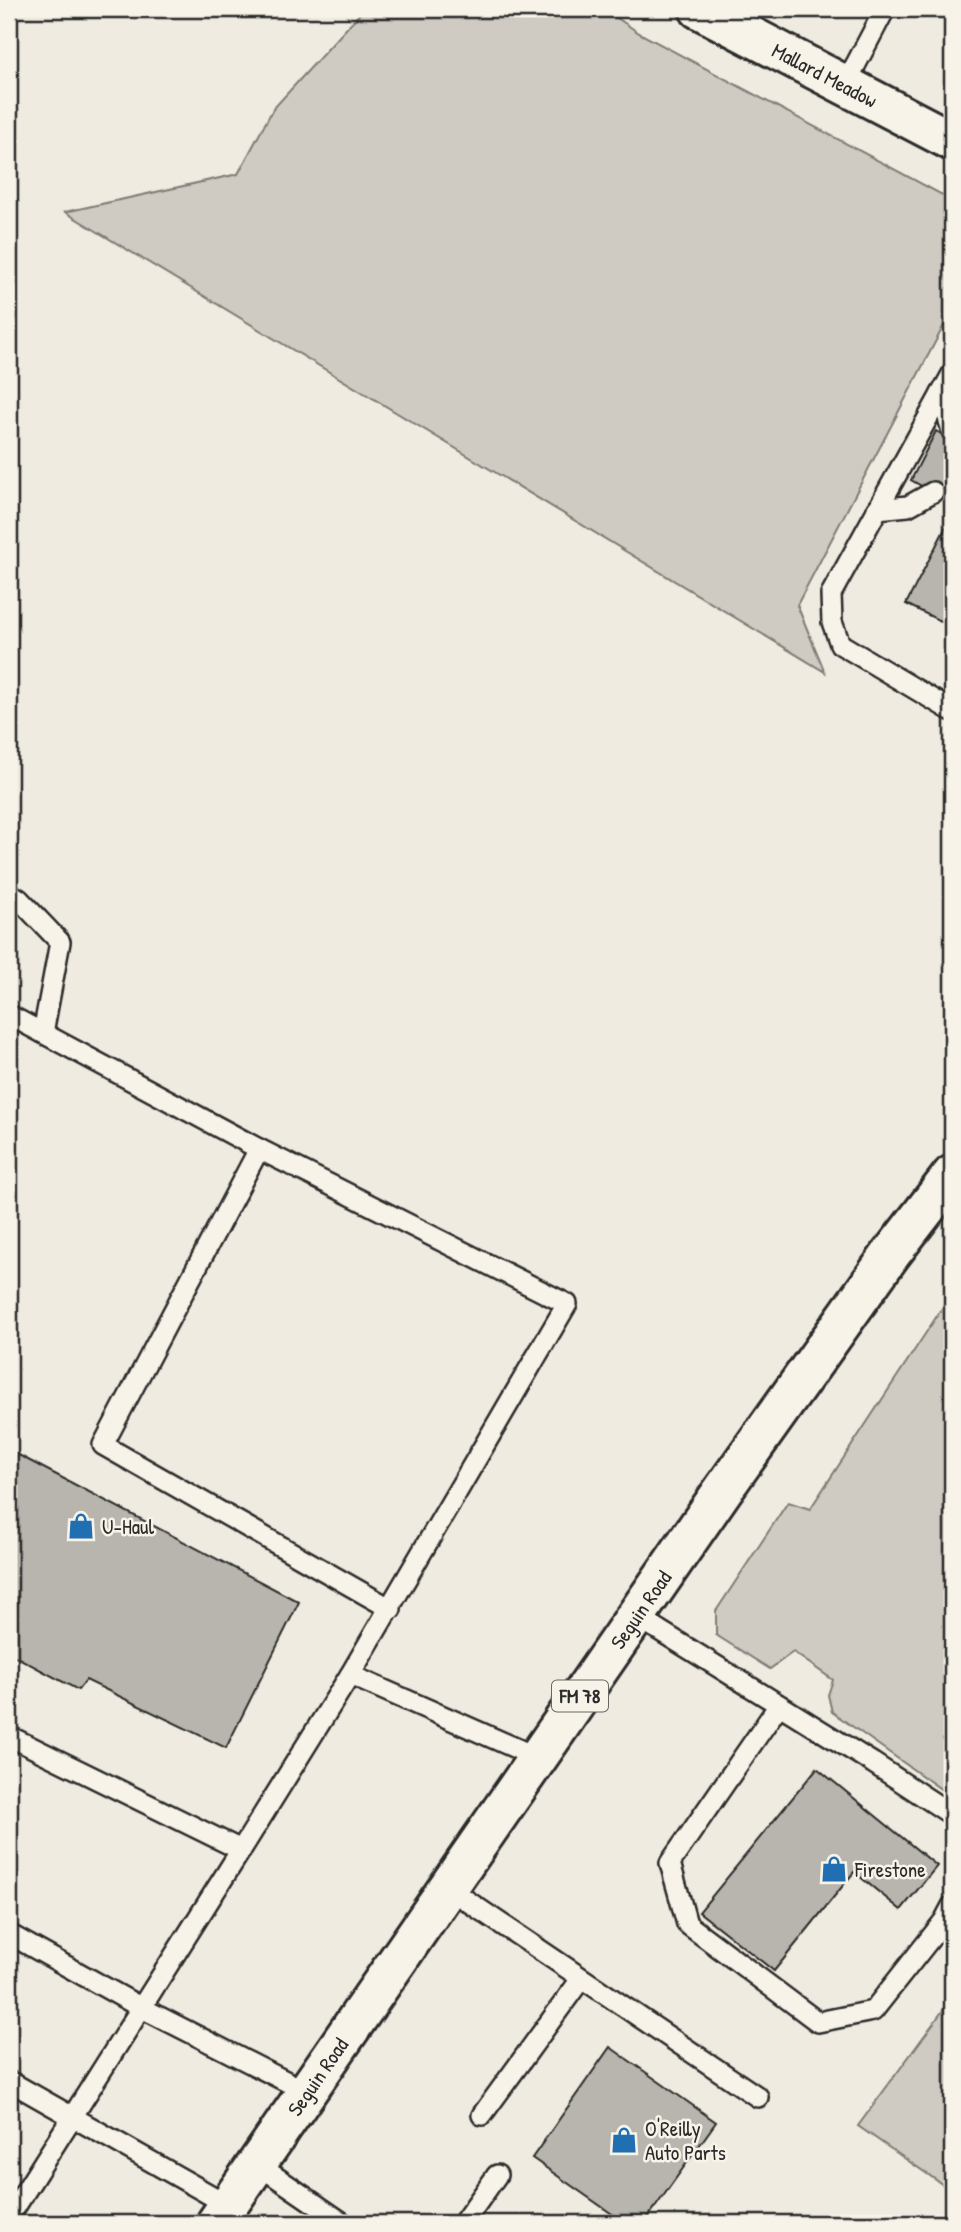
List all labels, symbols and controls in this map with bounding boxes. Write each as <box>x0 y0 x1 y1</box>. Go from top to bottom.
street label: Mallard Meadow <box>767 35 883 114</box>
shop icon: U-Haul <box>66 1511 96 1541</box>
place label: U-Haul <box>102 1512 154 1541</box>
street label: Seguin Road <box>603 1565 678 1654</box>
road number: FM 78 <box>552 1680 608 1712</box>
shop icon: Firestone <box>819 1854 849 1884</box>
place label: Firestone <box>854 1855 926 1884</box>
street label: Seguin Road <box>280 2032 355 2122</box>
place label: O'Reilly Auto Parts <box>645 2114 726 2167</box>
shop icon: O'Reilly Auto Parts <box>609 2125 639 2155</box>

